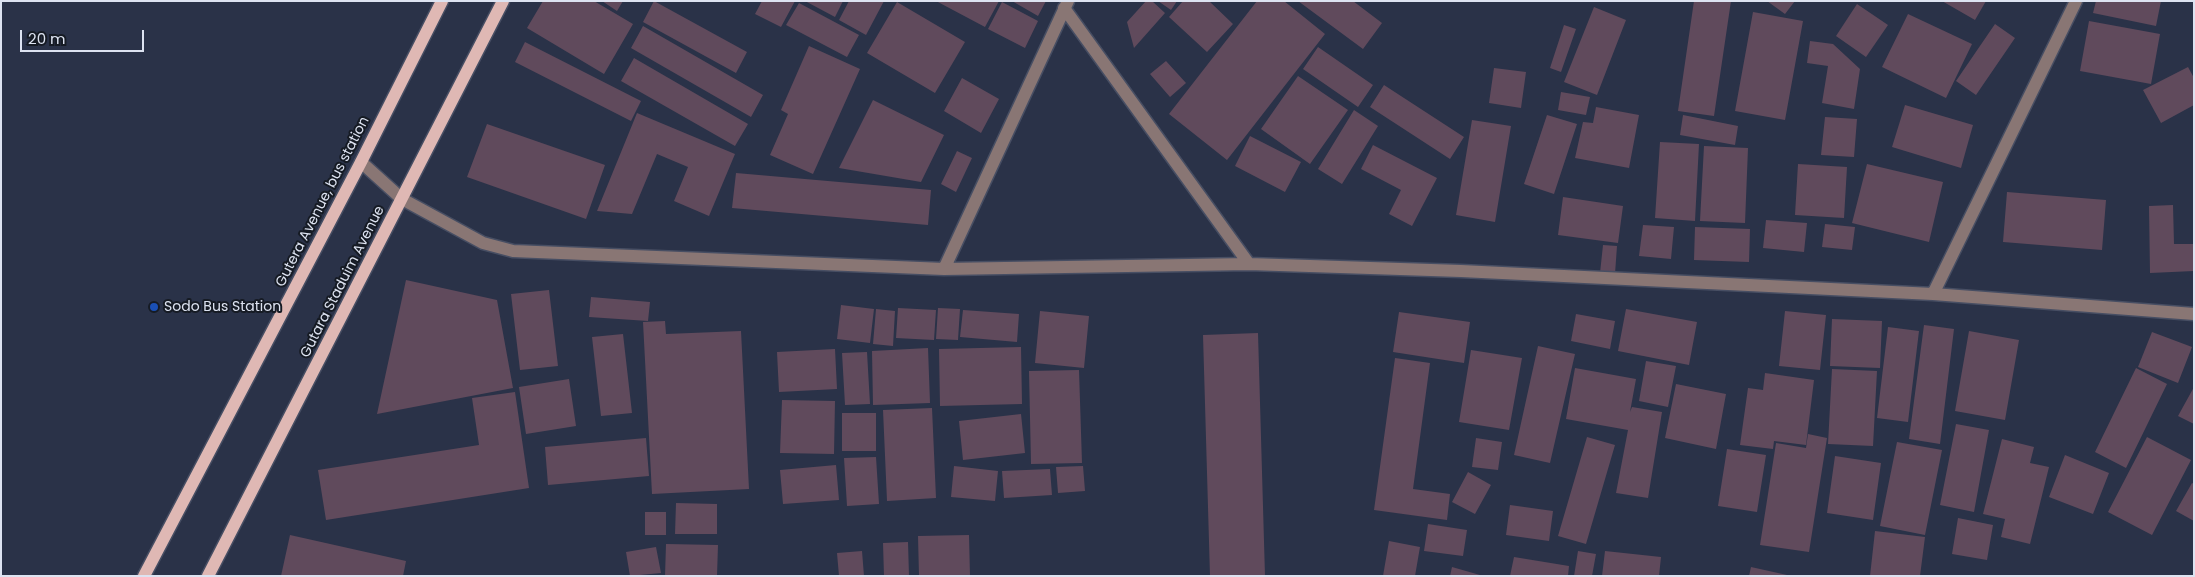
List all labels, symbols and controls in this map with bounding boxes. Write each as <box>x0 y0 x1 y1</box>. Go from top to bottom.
scale bar <box>22 20 146 52</box>
text: 20 m <box>28 28 66 49</box>
street label: Gutera Avenue, bus station <box>273 114 373 290</box>
street label: Gutara Staduim Avenue <box>297 203 389 361</box>
place label: Sodo Bus Station <box>164 299 281 315</box>
marker: Sodo Bus Station <box>148 301 160 313</box>

